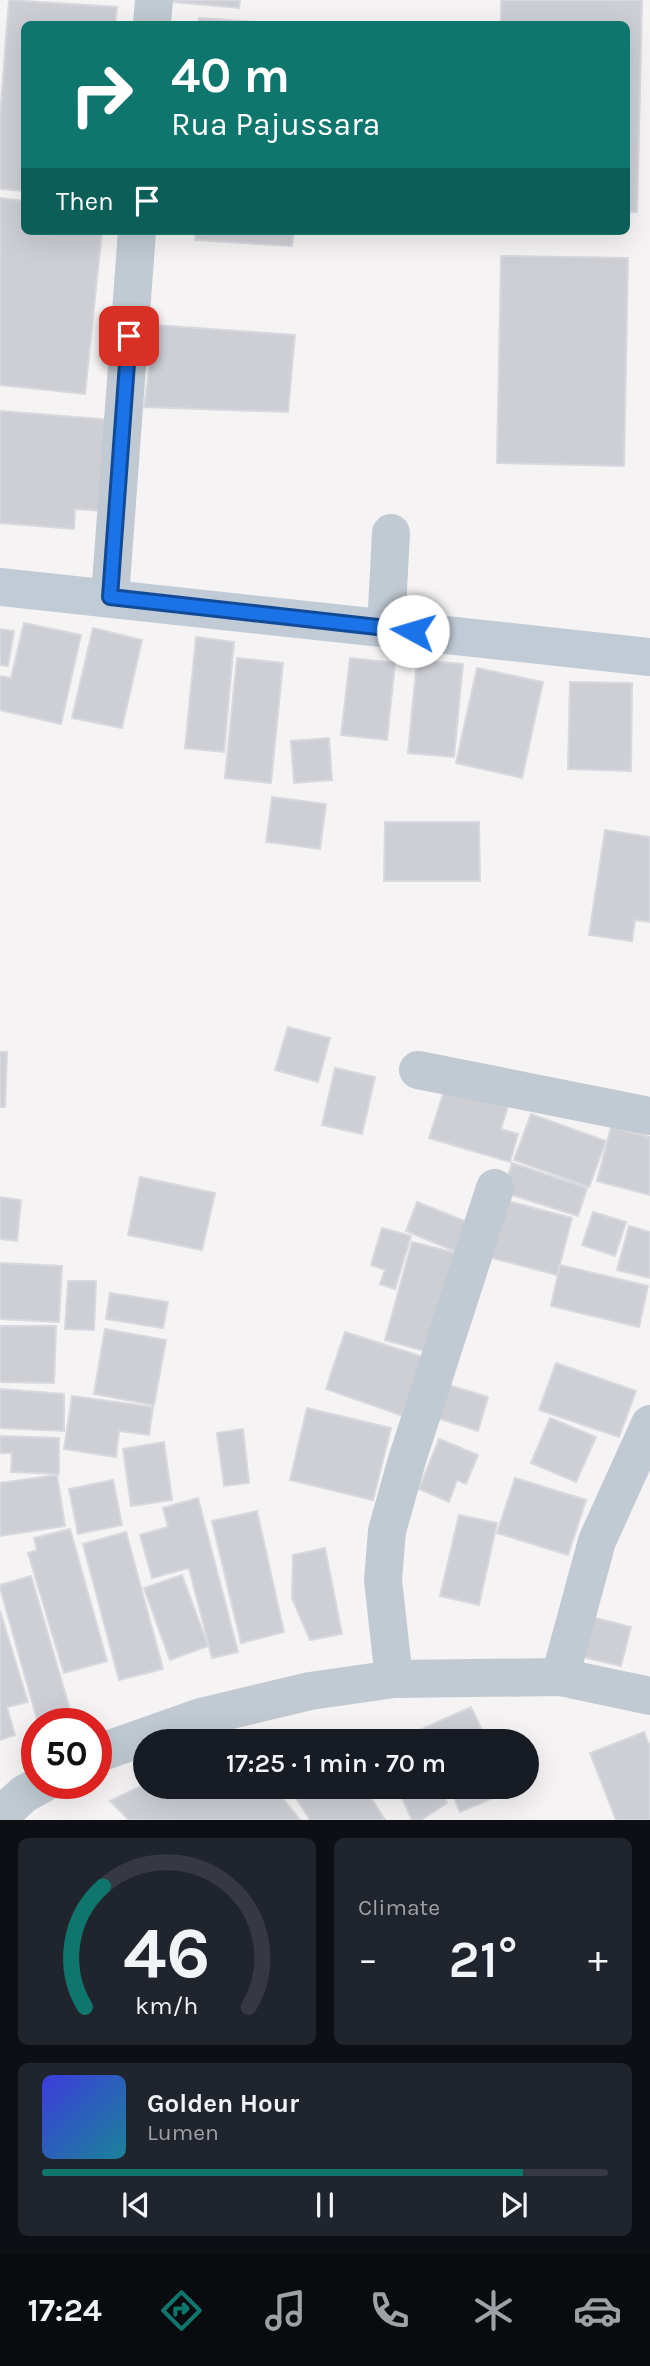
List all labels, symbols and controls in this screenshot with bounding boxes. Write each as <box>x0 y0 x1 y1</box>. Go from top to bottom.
text: 40 m <box>171 47 290 104</box>
icon: right <box>56 49 147 140</box>
text: Rua Pajussara <box>171 106 380 143</box>
icon: arrive <box>128 182 166 220</box>
text: Then <box>56 186 114 217</box>
pin <box>99 306 159 366</box>
icon: arrive <box>110 317 148 355</box>
position arrow <box>376 594 450 668</box>
speed limit sign: 50 <box>21 1708 112 1799</box>
text: 17:25 · 1 min · 70 m <box>226 1748 446 1779</box>
text: Climate <box>358 1894 440 1921</box>
text: 46 <box>123 1911 211 1996</box>
text: 21° <box>449 1929 517 1990</box>
text: − <box>358 1937 378 1982</box>
text: + <box>588 1937 608 1982</box>
text: km/h <box>135 1991 199 2020</box>
text: Golden Hour <box>147 2088 299 2119</box>
text: Lumen <box>147 2119 219 2146</box>
icon: previous <box>117 2186 155 2224</box>
icon: pause <box>306 2186 344 2224</box>
icon: next <box>495 2186 533 2224</box>
icon: directions <box>157 2286 206 2335</box>
icon: music <box>261 2286 310 2335</box>
icon: phone <box>365 2286 414 2335</box>
icon: climate <box>469 2286 518 2335</box>
icon: car <box>573 2286 622 2335</box>
text: 17:24 <box>28 2292 102 2329</box>

